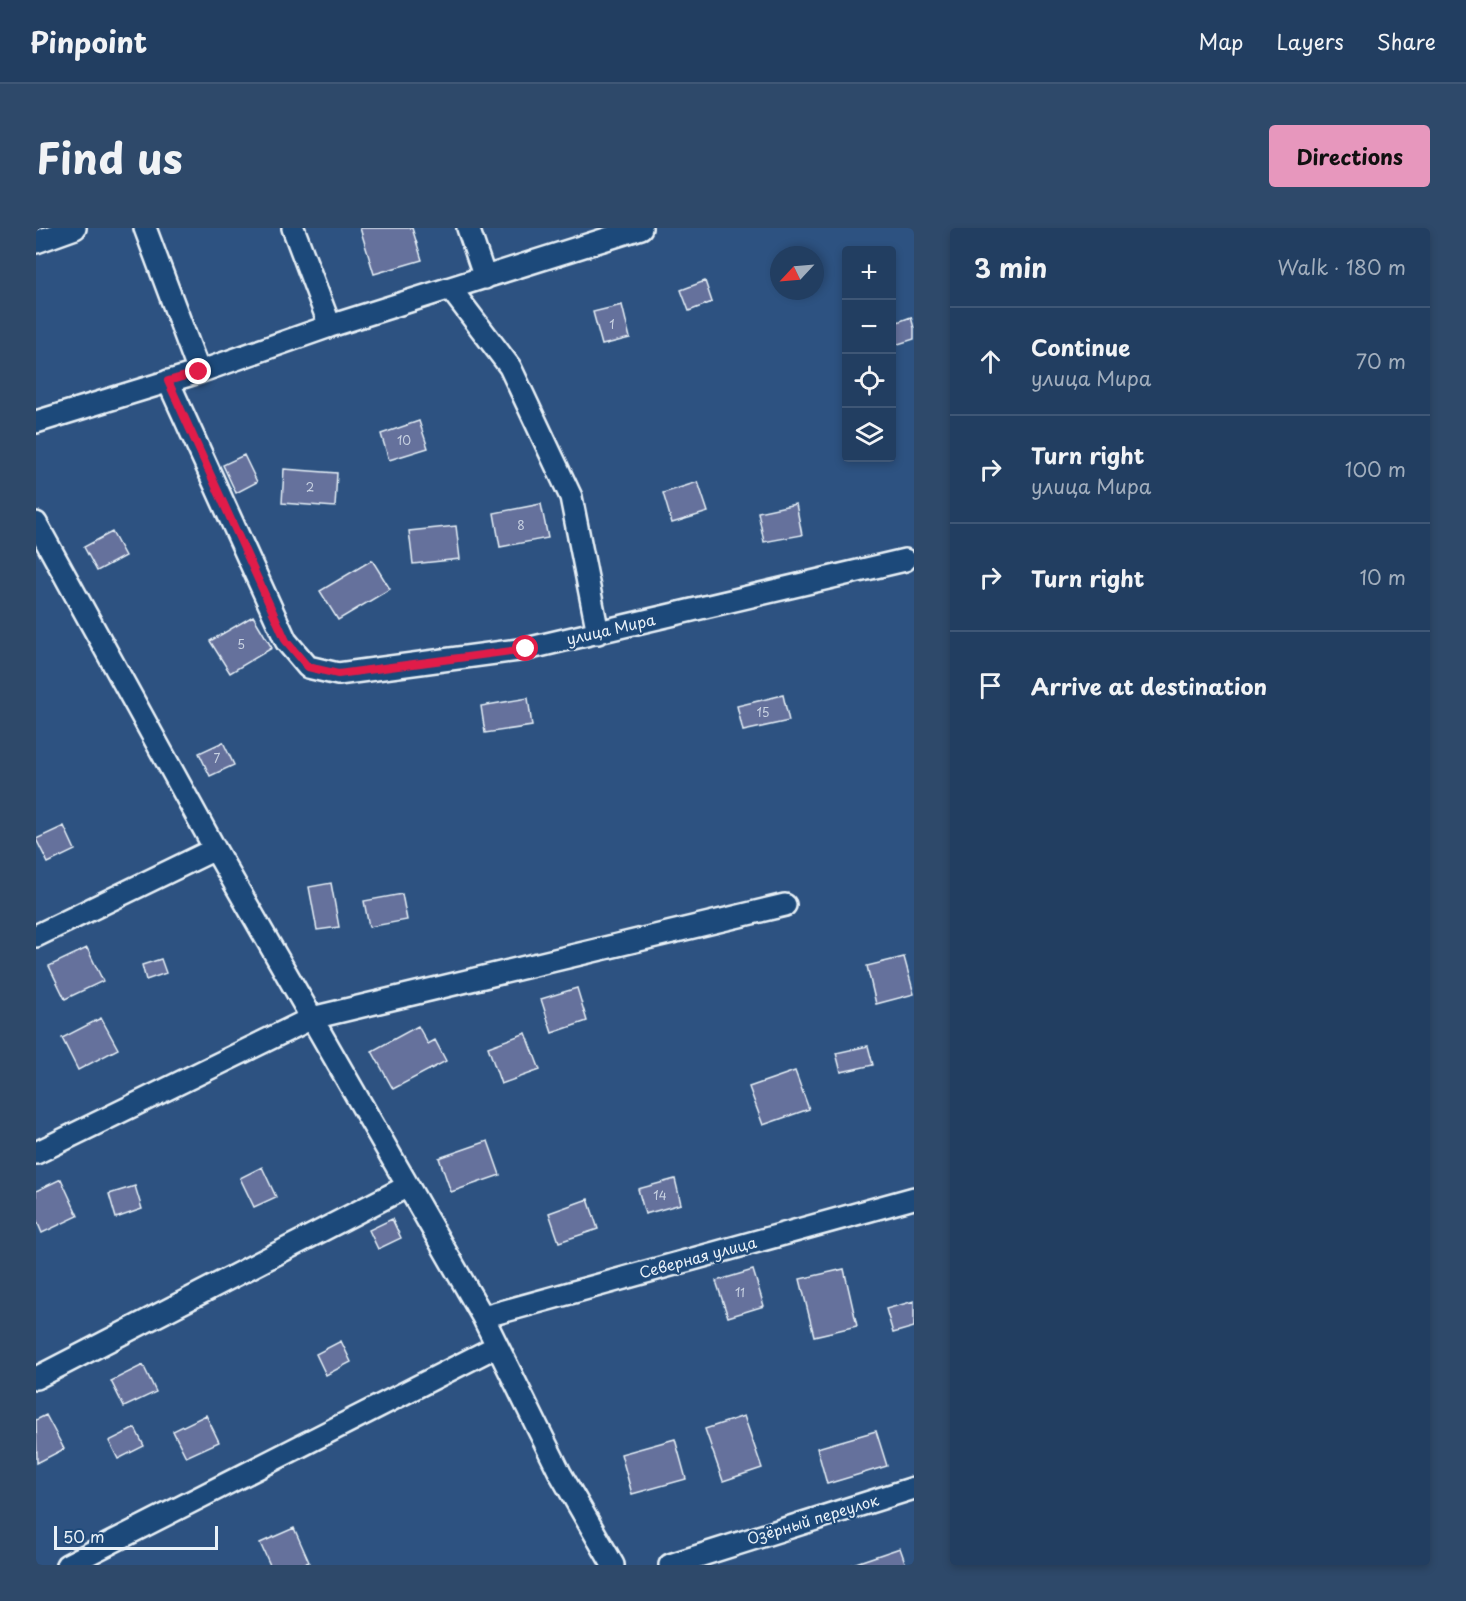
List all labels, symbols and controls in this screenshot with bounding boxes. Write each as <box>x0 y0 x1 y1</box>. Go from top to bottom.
text: Pinpoint <box>30 20 147 63</box>
text: Map <box>1199 25 1243 57</box>
text: Layers <box>1276 25 1344 57</box>
text: Share <box>1377 25 1436 57</box>
text: Find us <box>36 125 183 188</box>
button: Directions <box>1269 125 1430 187</box>
north arrow <box>770 246 824 300</box>
map controls <box>842 246 896 462</box>
button: + <box>842 246 896 300</box>
text: 3 min <box>974 248 1047 287</box>
text: Walk · 180 m <box>1278 252 1406 282</box>
button: − <box>842 300 896 354</box>
house number: 1 <box>609 315 615 333</box>
text: Continue <box>1031 330 1130 363</box>
icon: ahead <box>974 345 1007 378</box>
text: 70 m <box>1356 346 1406 376</box>
button: locate <box>842 354 896 408</box>
route end <box>185 358 211 384</box>
text: улица Мира <box>1031 363 1151 393</box>
button: layers <box>842 408 896 462</box>
house number: 10 <box>397 431 411 449</box>
text: Turn right <box>1031 438 1144 471</box>
icon: right <box>974 453 1007 486</box>
text: 100 m <box>1345 454 1406 484</box>
text: улица Мира <box>1031 471 1151 501</box>
house number: 2 <box>306 478 314 496</box>
house number: 8 <box>517 516 525 534</box>
icon: right <box>974 561 1007 594</box>
text: Turn right <box>1031 561 1144 594</box>
text: 10 m <box>1359 562 1406 592</box>
street label: улица Мира <box>564 607 658 650</box>
house number: 5 <box>237 635 245 653</box>
route start <box>512 635 538 661</box>
icon: arrive <box>974 669 1007 702</box>
text: Arrive at destination <box>1031 669 1267 702</box>
house number: 15 <box>756 703 770 721</box>
house number: 7 <box>214 749 221 767</box>
house number: 14 <box>653 1186 667 1204</box>
street label: Северная улица <box>636 1230 759 1283</box>
house number: 11 <box>735 1283 745 1301</box>
street label: Озёрный переулок <box>744 1488 881 1550</box>
scale bar <box>54 1523 218 1550</box>
text: 50 m <box>63 1524 104 1548</box>

